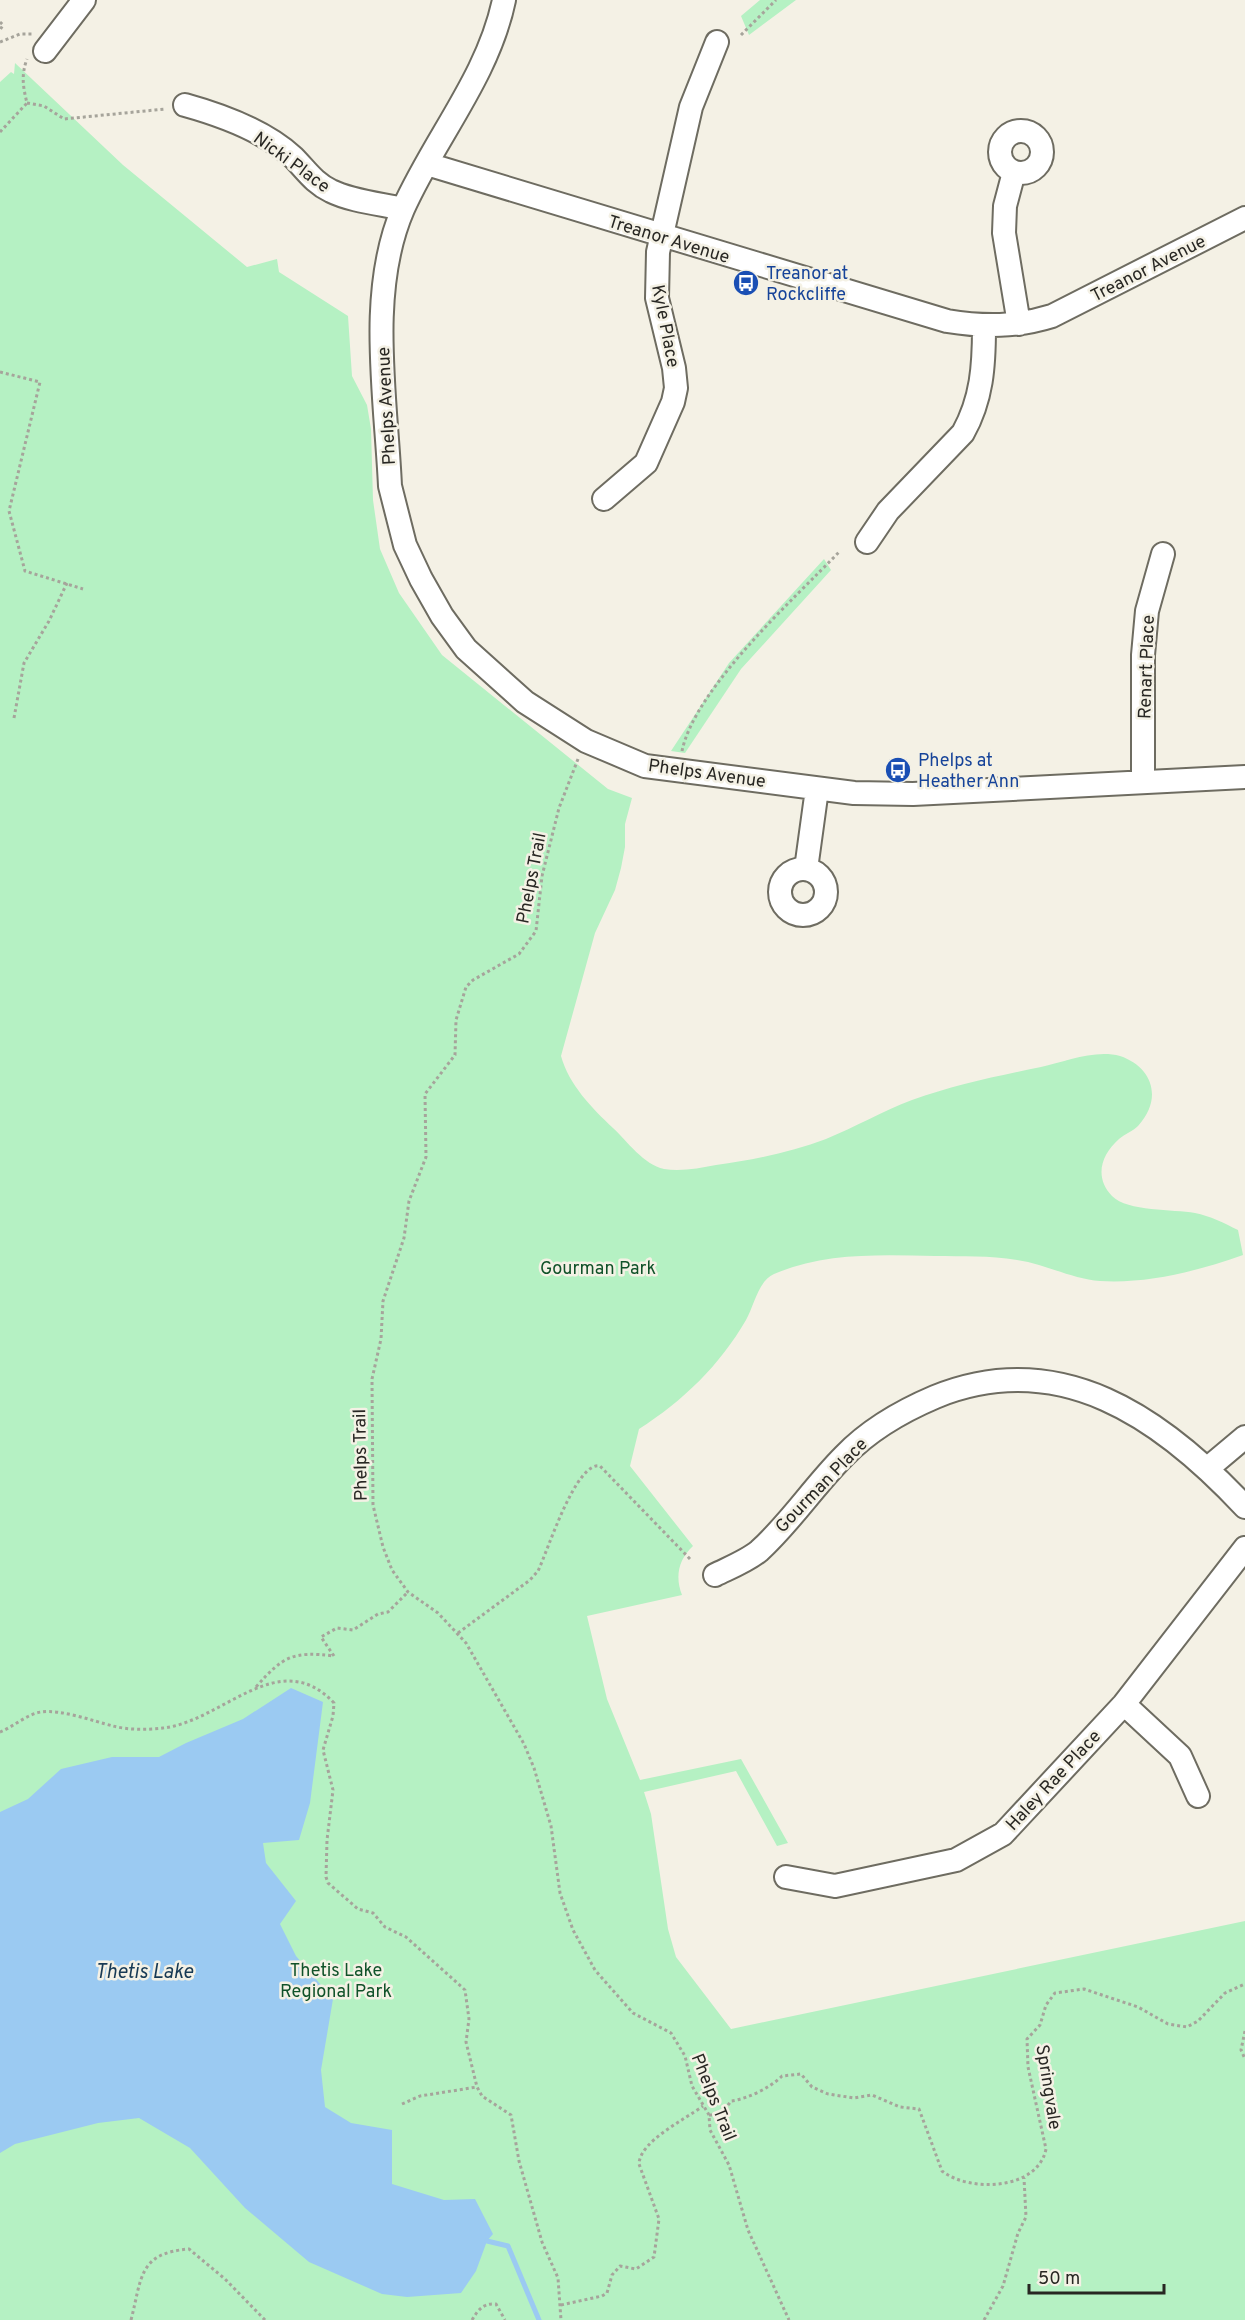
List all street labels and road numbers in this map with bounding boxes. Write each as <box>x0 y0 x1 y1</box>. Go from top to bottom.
street label: Nicki Place <box>248 128 334 199</box>
street label: Treanor Avenue <box>605 211 732 270</box>
street label: Treanor Avenue <box>1087 231 1210 308</box>
street label: Kyle Place <box>645 283 684 370</box>
street label: Phelps Avenue <box>373 346 402 466</box>
street label: Renart Place <box>1134 615 1161 720</box>
street label: Phelps Avenue <box>647 755 767 794</box>
street label: Phelps Trail <box>512 831 553 926</box>
street label: Phelps Trail <box>349 1409 374 1501</box>
street label: Gourman Place <box>771 1434 873 1538</box>
street label: Haley Rae Place <box>1002 1726 1107 1836</box>
street label: Springvale <box>1029 2043 1066 2131</box>
street label: Phelps Trail <box>685 2050 741 2145</box>

